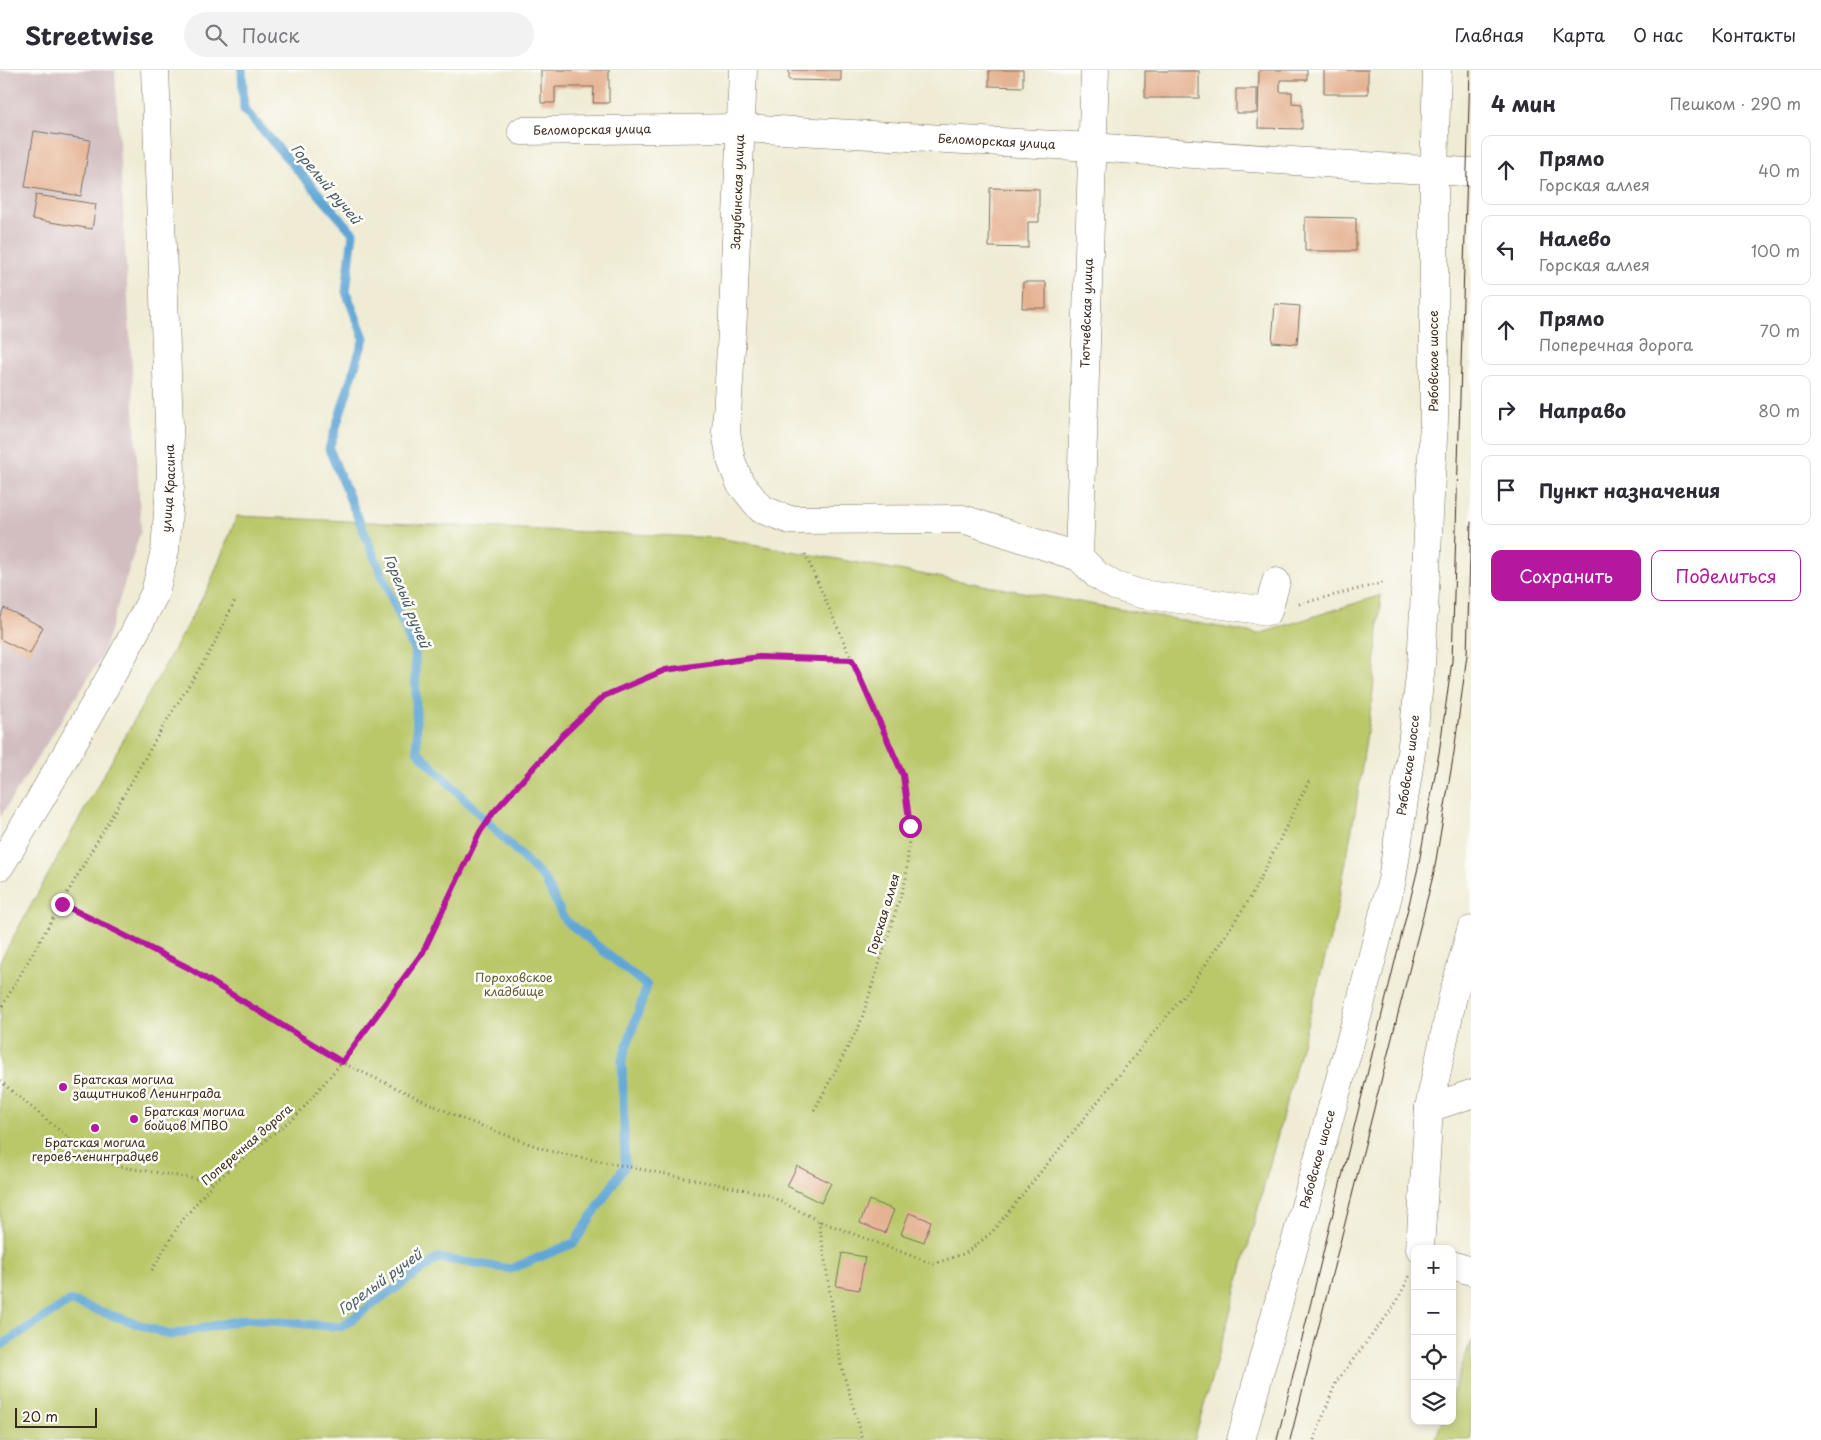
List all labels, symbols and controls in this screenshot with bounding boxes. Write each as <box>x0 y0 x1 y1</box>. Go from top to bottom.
search box <box>184 12 534 57</box>
text: Streetwise <box>25 17 154 53</box>
icon: search <box>202 21 230 49</box>
text: Поиск <box>242 21 299 49</box>
text: Главная <box>1455 21 1524 48</box>
text: Карта <box>1552 21 1605 48</box>
text: О нас <box>1633 21 1683 48</box>
text: Контакты <box>1711 21 1796 48</box>
text: 4 мин <box>1491 87 1556 119</box>
text: Пешком · 290 m <box>1670 91 1801 115</box>
street label: Беломорская улица <box>533 119 652 139</box>
street label: Беломорская улица <box>937 129 1056 153</box>
street label: Зарубинская улица <box>726 133 748 250</box>
water label: Горелый ручей <box>286 139 368 230</box>
text: Прямо <box>1539 144 1604 172</box>
icon: ahead <box>1492 156 1520 184</box>
text: 40 m <box>1758 158 1800 182</box>
text: Горская аллея <box>1539 172 1650 196</box>
text: Налево <box>1539 224 1611 252</box>
icon: left <box>1492 236 1520 264</box>
text: 100 m <box>1751 238 1800 262</box>
text: Горская аллея <box>1539 252 1650 276</box>
street label: Тютчевская улица <box>1075 257 1097 368</box>
text: Прямо <box>1539 304 1604 332</box>
street label: Рябовское шоссе <box>1424 310 1442 412</box>
icon: ahead <box>1492 316 1520 344</box>
text: 70 m <box>1760 318 1800 342</box>
text: Поперечная дорога <box>1539 332 1693 356</box>
icon: right <box>1492 396 1520 424</box>
text: Направо <box>1539 396 1626 424</box>
text: 80 m <box>1758 398 1800 422</box>
street label: улица Красина <box>156 443 179 533</box>
icon: arrive <box>1492 476 1520 504</box>
text: Пункт назначения <box>1539 476 1720 504</box>
button: Сохранить <box>1491 550 1641 601</box>
button: Поделиться <box>1651 550 1801 601</box>
water label: Горелый ручей <box>379 551 437 653</box>
street label: Рябовское шоссе <box>1392 714 1423 817</box>
route start <box>899 815 922 838</box>
street label: Горская аллея <box>862 871 904 956</box>
route end <box>51 893 74 916</box>
park label: Пороховское кладбище <box>475 968 553 1000</box>
place label: Братская могила защитников Ленинграда <box>72 1070 222 1102</box>
marker: Братская могила защитников Ленинграда <box>57 1081 69 1093</box>
street label: Поперечная дорога <box>197 1099 296 1189</box>
place label: Братская могила бойцов МПВО <box>144 1102 245 1134</box>
street label: Рябовское шоссе <box>1295 1108 1339 1210</box>
marker: Братская могила бойцов МПВО <box>128 1113 140 1125</box>
marker: Братская могила героев-ленинградцев <box>89 1122 101 1134</box>
place label: Братская могила героев-ленинградцев <box>32 1133 158 1165</box>
water label: Горелый ручей <box>333 1243 428 1319</box>
map controls <box>1411 1245 1456 1425</box>
button: + <box>1411 1245 1456 1290</box>
button: − <box>1411 1290 1456 1335</box>
button: locate <box>1411 1335 1456 1380</box>
button: layers <box>1411 1380 1456 1425</box>
scale bar <box>15 1405 98 1428</box>
text: 20 m <box>22 1406 58 1427</box>

